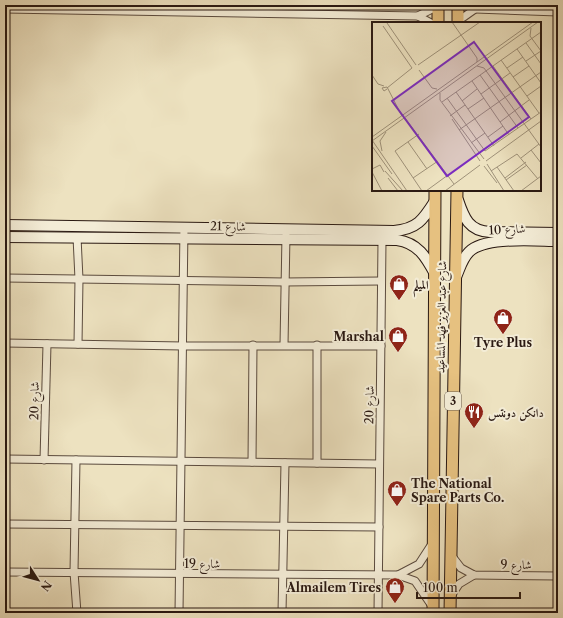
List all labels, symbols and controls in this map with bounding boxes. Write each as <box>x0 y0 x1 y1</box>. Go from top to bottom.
inset map <box>372 22 541 191</box>
street label: شارع 21 <box>210 218 246 238</box>
street label: شارع 10 <box>488 221 526 241</box>
street label: شارع عبد العزيز فهد المساعيد <box>433 260 453 373</box>
shop icon: الميلم <box>388 273 410 301</box>
place label: الميلم <box>413 277 429 298</box>
shop icon: Tyre Plus <box>492 307 514 335</box>
shop icon: Marshal <box>387 325 409 353</box>
place label: Marshal <box>334 329 384 344</box>
place label: Tyre Plus <box>474 335 533 350</box>
street label: شارع 20 <box>26 381 46 420</box>
street label: شارع 20 <box>361 385 381 424</box>
road number: 3 <box>445 392 461 410</box>
restaurant icon: دانكن دونتس <box>463 401 485 429</box>
place label: دانكن دونتس <box>488 405 544 421</box>
place label: The National Spare Parts Co. <box>411 476 504 505</box>
shop icon: The National Spare Parts Co. <box>386 479 408 507</box>
street label: شارع 19 <box>184 556 220 575</box>
street label: شارع 9 <box>500 557 532 576</box>
north arrow <box>18 560 58 600</box>
scale bar <box>417 574 520 600</box>
shop icon: Almailem Tires <box>384 576 406 604</box>
text: N <box>37 578 55 594</box>
place label: Almailem Tires <box>285 580 381 595</box>
text: 100 m <box>423 580 458 595</box>

